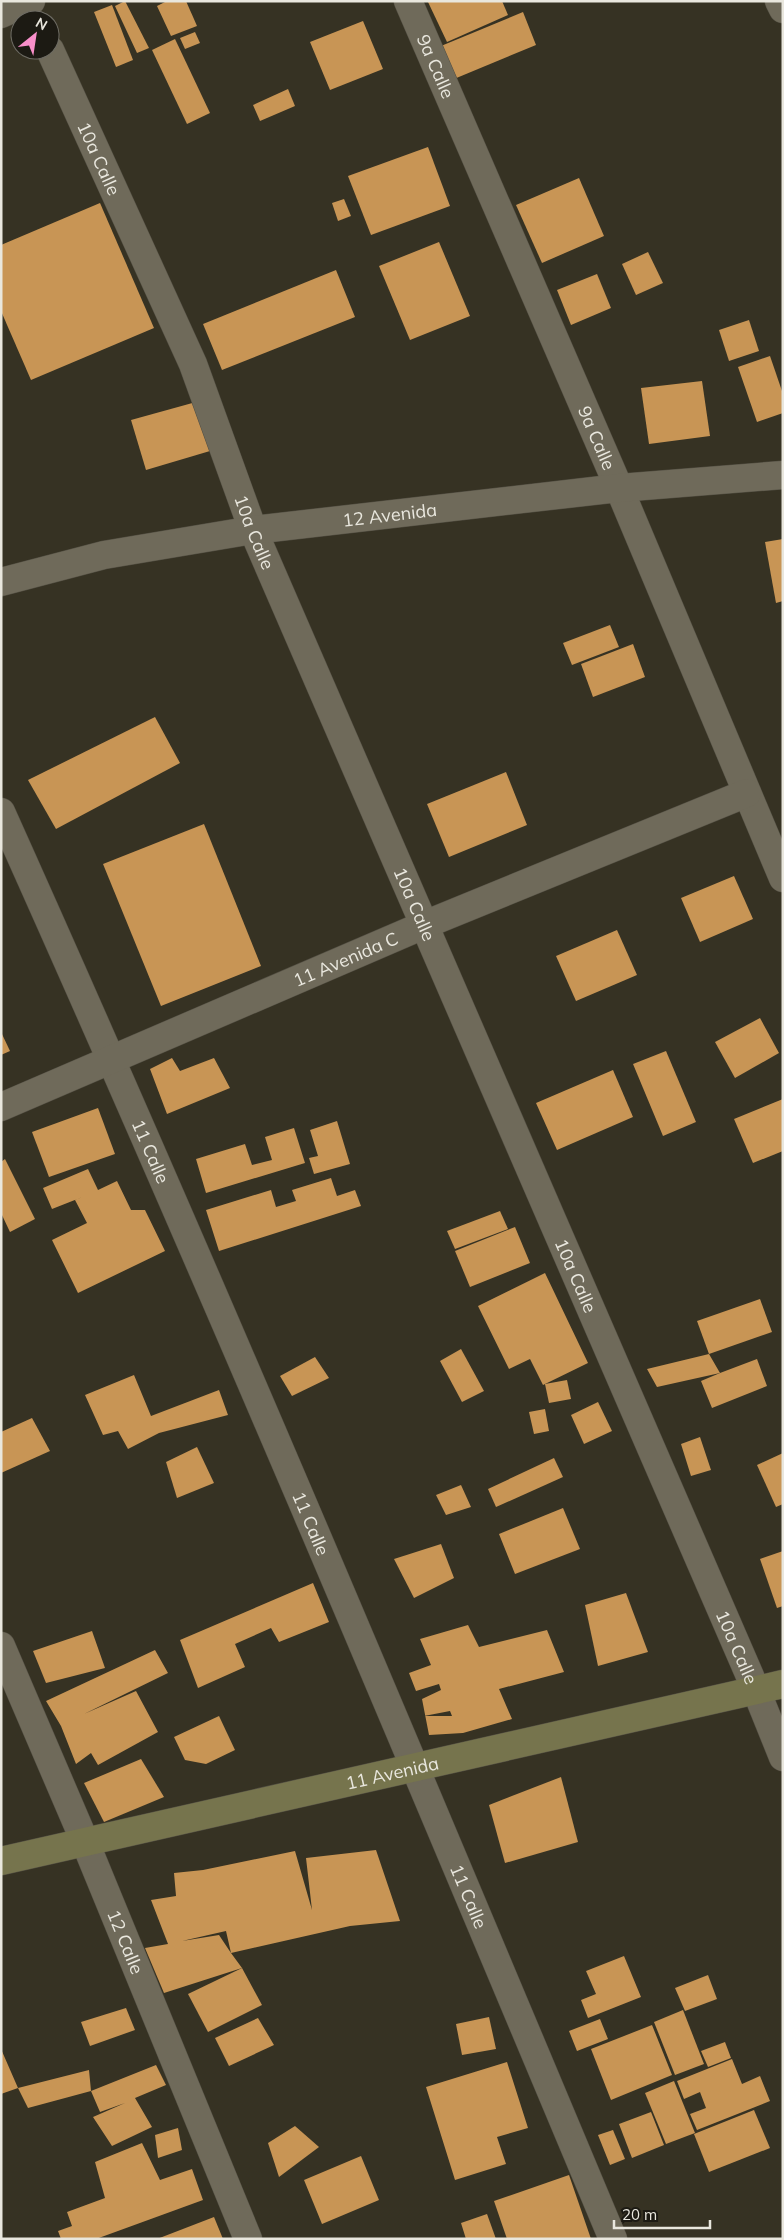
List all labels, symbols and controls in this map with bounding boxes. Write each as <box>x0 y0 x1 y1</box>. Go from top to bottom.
north arrow <box>10 10 60 60</box>
text: N <box>32 13 51 34</box>
street label: 9a Calle <box>412 31 460 102</box>
street label: 10a Calle <box>73 118 126 199</box>
street label: 9a Calle <box>573 402 621 473</box>
street label: 10a Calle <box>230 492 280 573</box>
street label: 12 Avenida <box>341 498 438 531</box>
street label: 10a Calle <box>389 863 441 944</box>
street label: 11 Avenida C <box>290 926 401 991</box>
street label: 11 Calle <box>127 1116 175 1187</box>
street label: 10a Calle <box>550 1235 602 1316</box>
street label: 11 Calle <box>288 1488 335 1559</box>
street label: 10a Calle <box>711 1606 763 1687</box>
street label: 11 Avenida <box>343 1751 441 1794</box>
street label: 11 Calle <box>445 1861 493 1932</box>
street label: 12 Calle <box>102 1906 149 1977</box>
scale bar <box>614 2198 710 2230</box>
text: 20 m <box>622 2205 657 2224</box>

